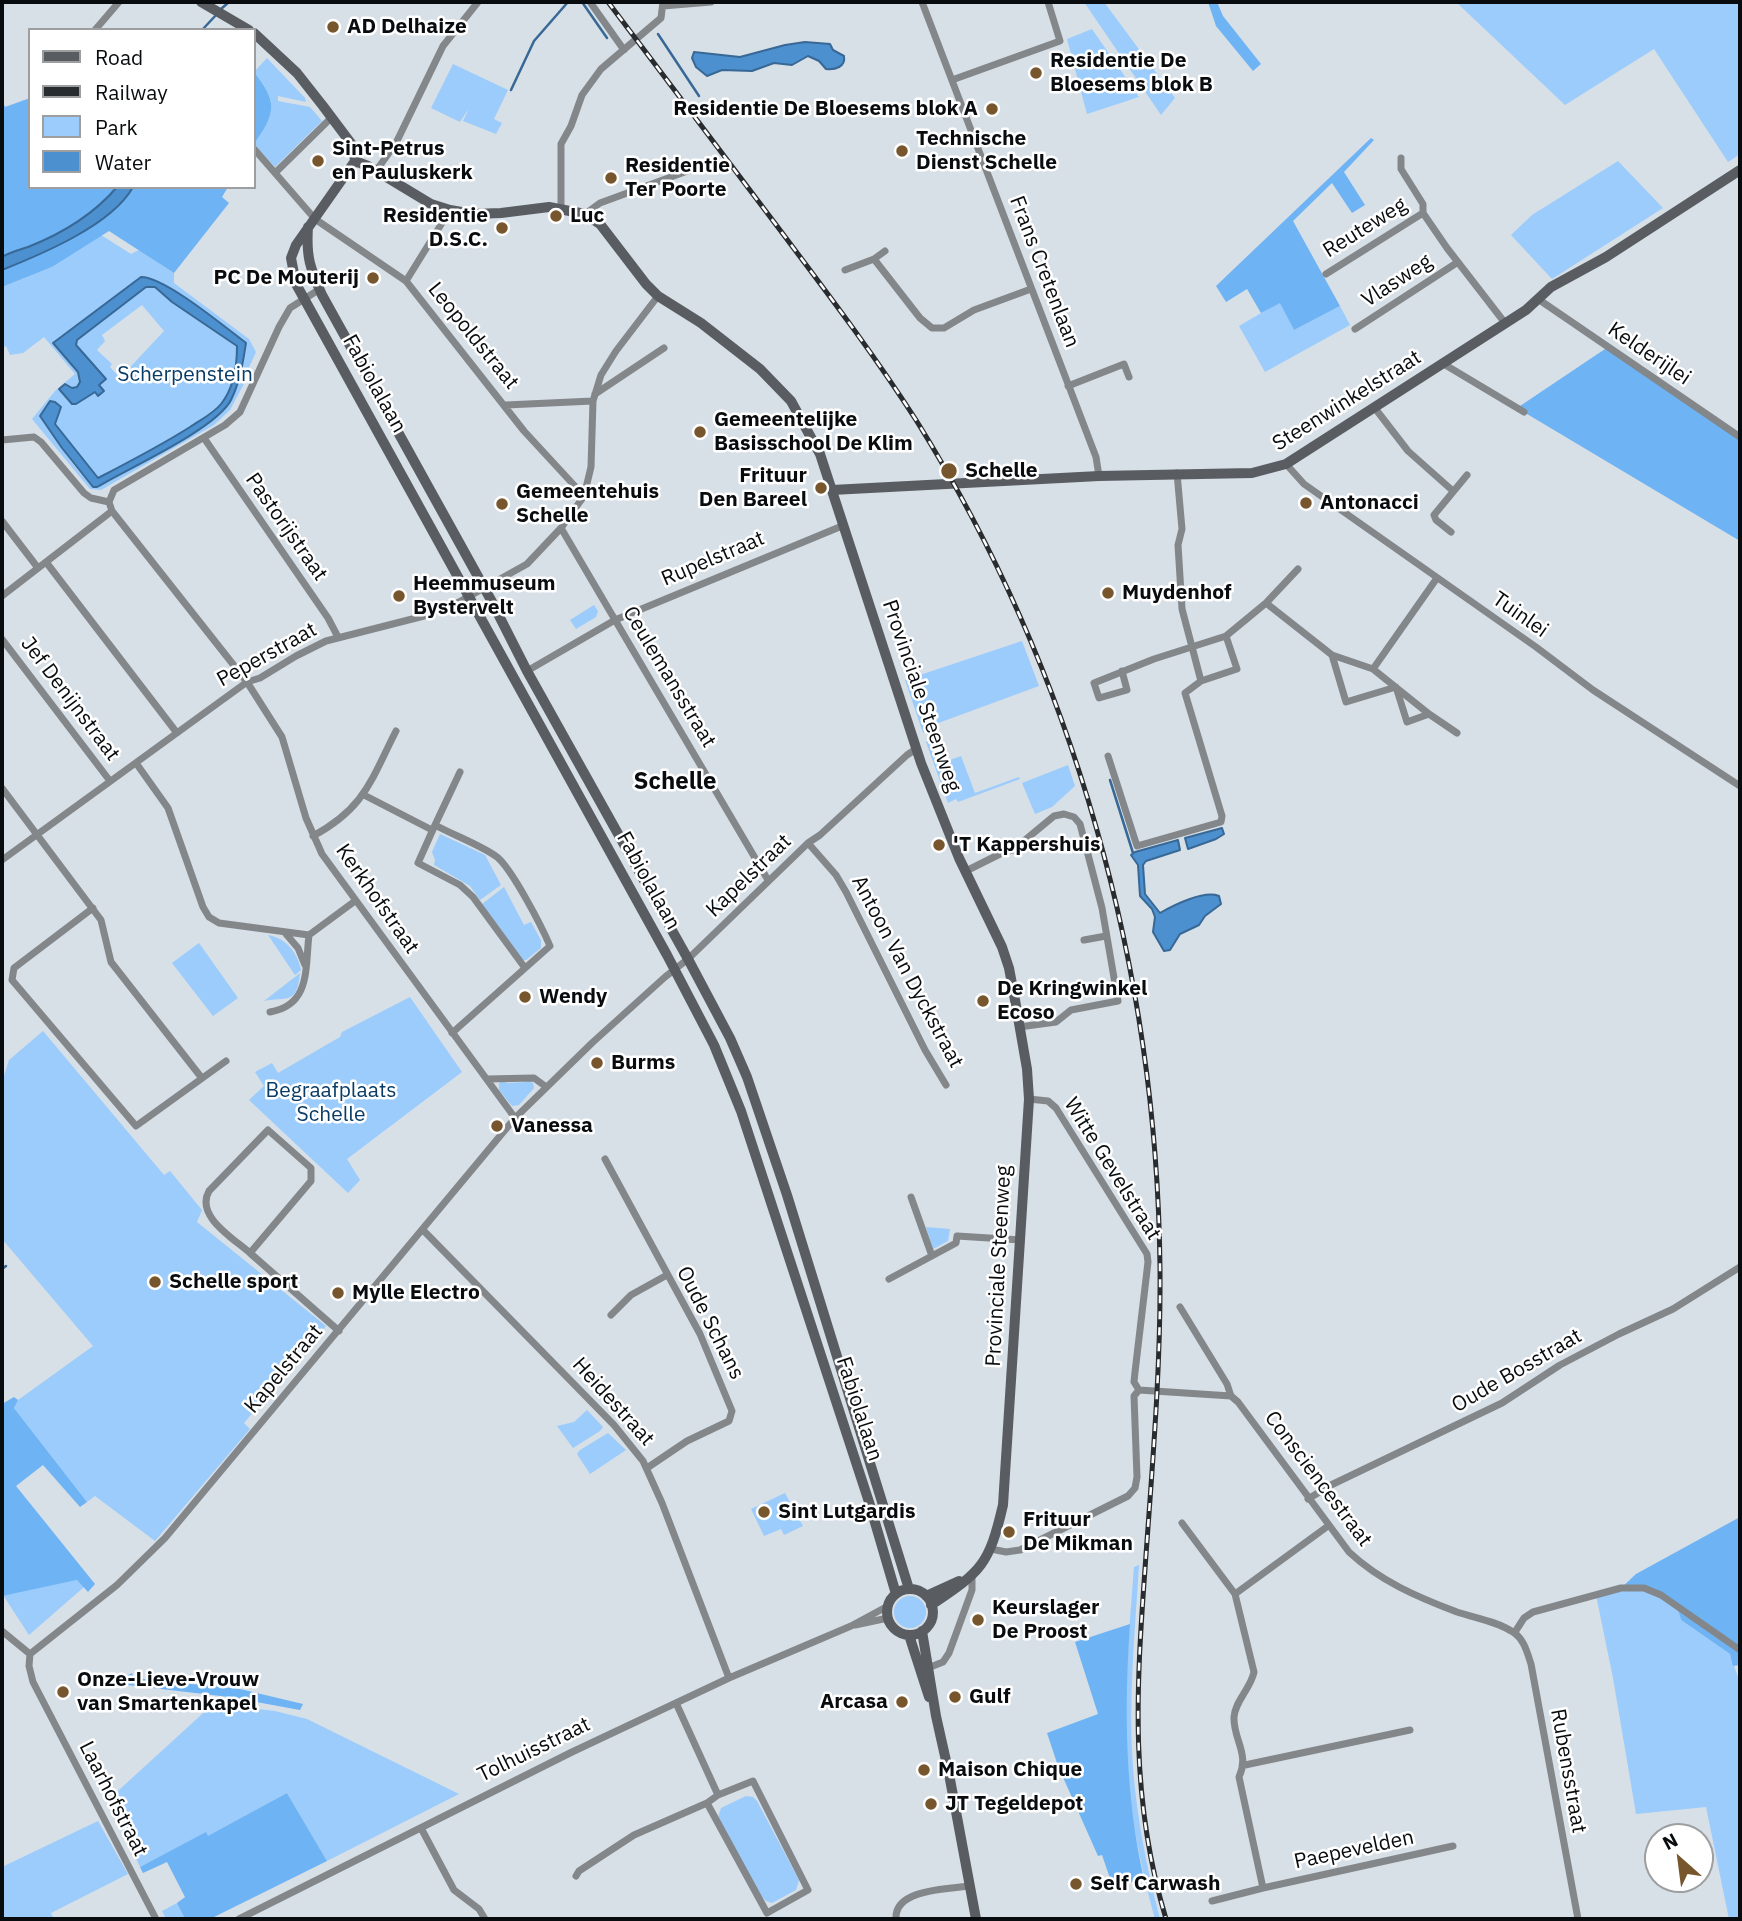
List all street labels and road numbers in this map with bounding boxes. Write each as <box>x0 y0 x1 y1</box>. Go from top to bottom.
street label: Reuteweg <box>1318 192 1412 264</box>
street label: Frans Cretenlaan <box>1004 193 1084 351</box>
street label: Vlasweg <box>1357 249 1437 313</box>
street label: Leopoldstraat <box>422 277 524 395</box>
street label: Kelderijlei <box>1603 317 1695 391</box>
street label: Fabiolalaan <box>337 331 411 437</box>
street label: Steenwinkelstraat <box>1268 345 1426 457</box>
street label: Pastorijstraat <box>240 468 332 586</box>
street label: Rupelstraat <box>658 526 768 592</box>
street label: Tuinlei <box>1487 587 1553 643</box>
street label: Provinciale Steenweg <box>876 597 966 795</box>
street label: Ceulemansstraat <box>617 602 721 752</box>
street label: Peperstraat <box>213 617 321 693</box>
street label: Jef Denijnstraat <box>15 632 125 766</box>
street label: Fabiolalaan <box>611 828 685 934</box>
street label: Kapelstraat <box>701 829 797 923</box>
street label: Kerkhofstraat <box>330 839 424 959</box>
street label: Antoon Van Dyckstraat <box>846 872 968 1072</box>
street label: Witte Gevelstraat <box>1058 1093 1166 1245</box>
street label: Provinciale Steenweg <box>981 1165 1017 1367</box>
street label: Oude Schans <box>671 1262 749 1384</box>
street label: Kapelstraat <box>239 1319 329 1419</box>
street label: Oude Bosstraat <box>1448 1324 1586 1418</box>
street label: Heidestraat <box>567 1353 659 1451</box>
street label: Fabiolalaan <box>830 1354 888 1464</box>
street label: Consciencestraat <box>1259 1406 1377 1552</box>
street label: Rubensstraat <box>1545 1707 1591 1835</box>
street label: Tolhuisstraat <box>474 1712 594 1788</box>
street label: Laarhofstraat <box>73 1737 153 1861</box>
street label: Paepevelden <box>1292 1825 1416 1875</box>

